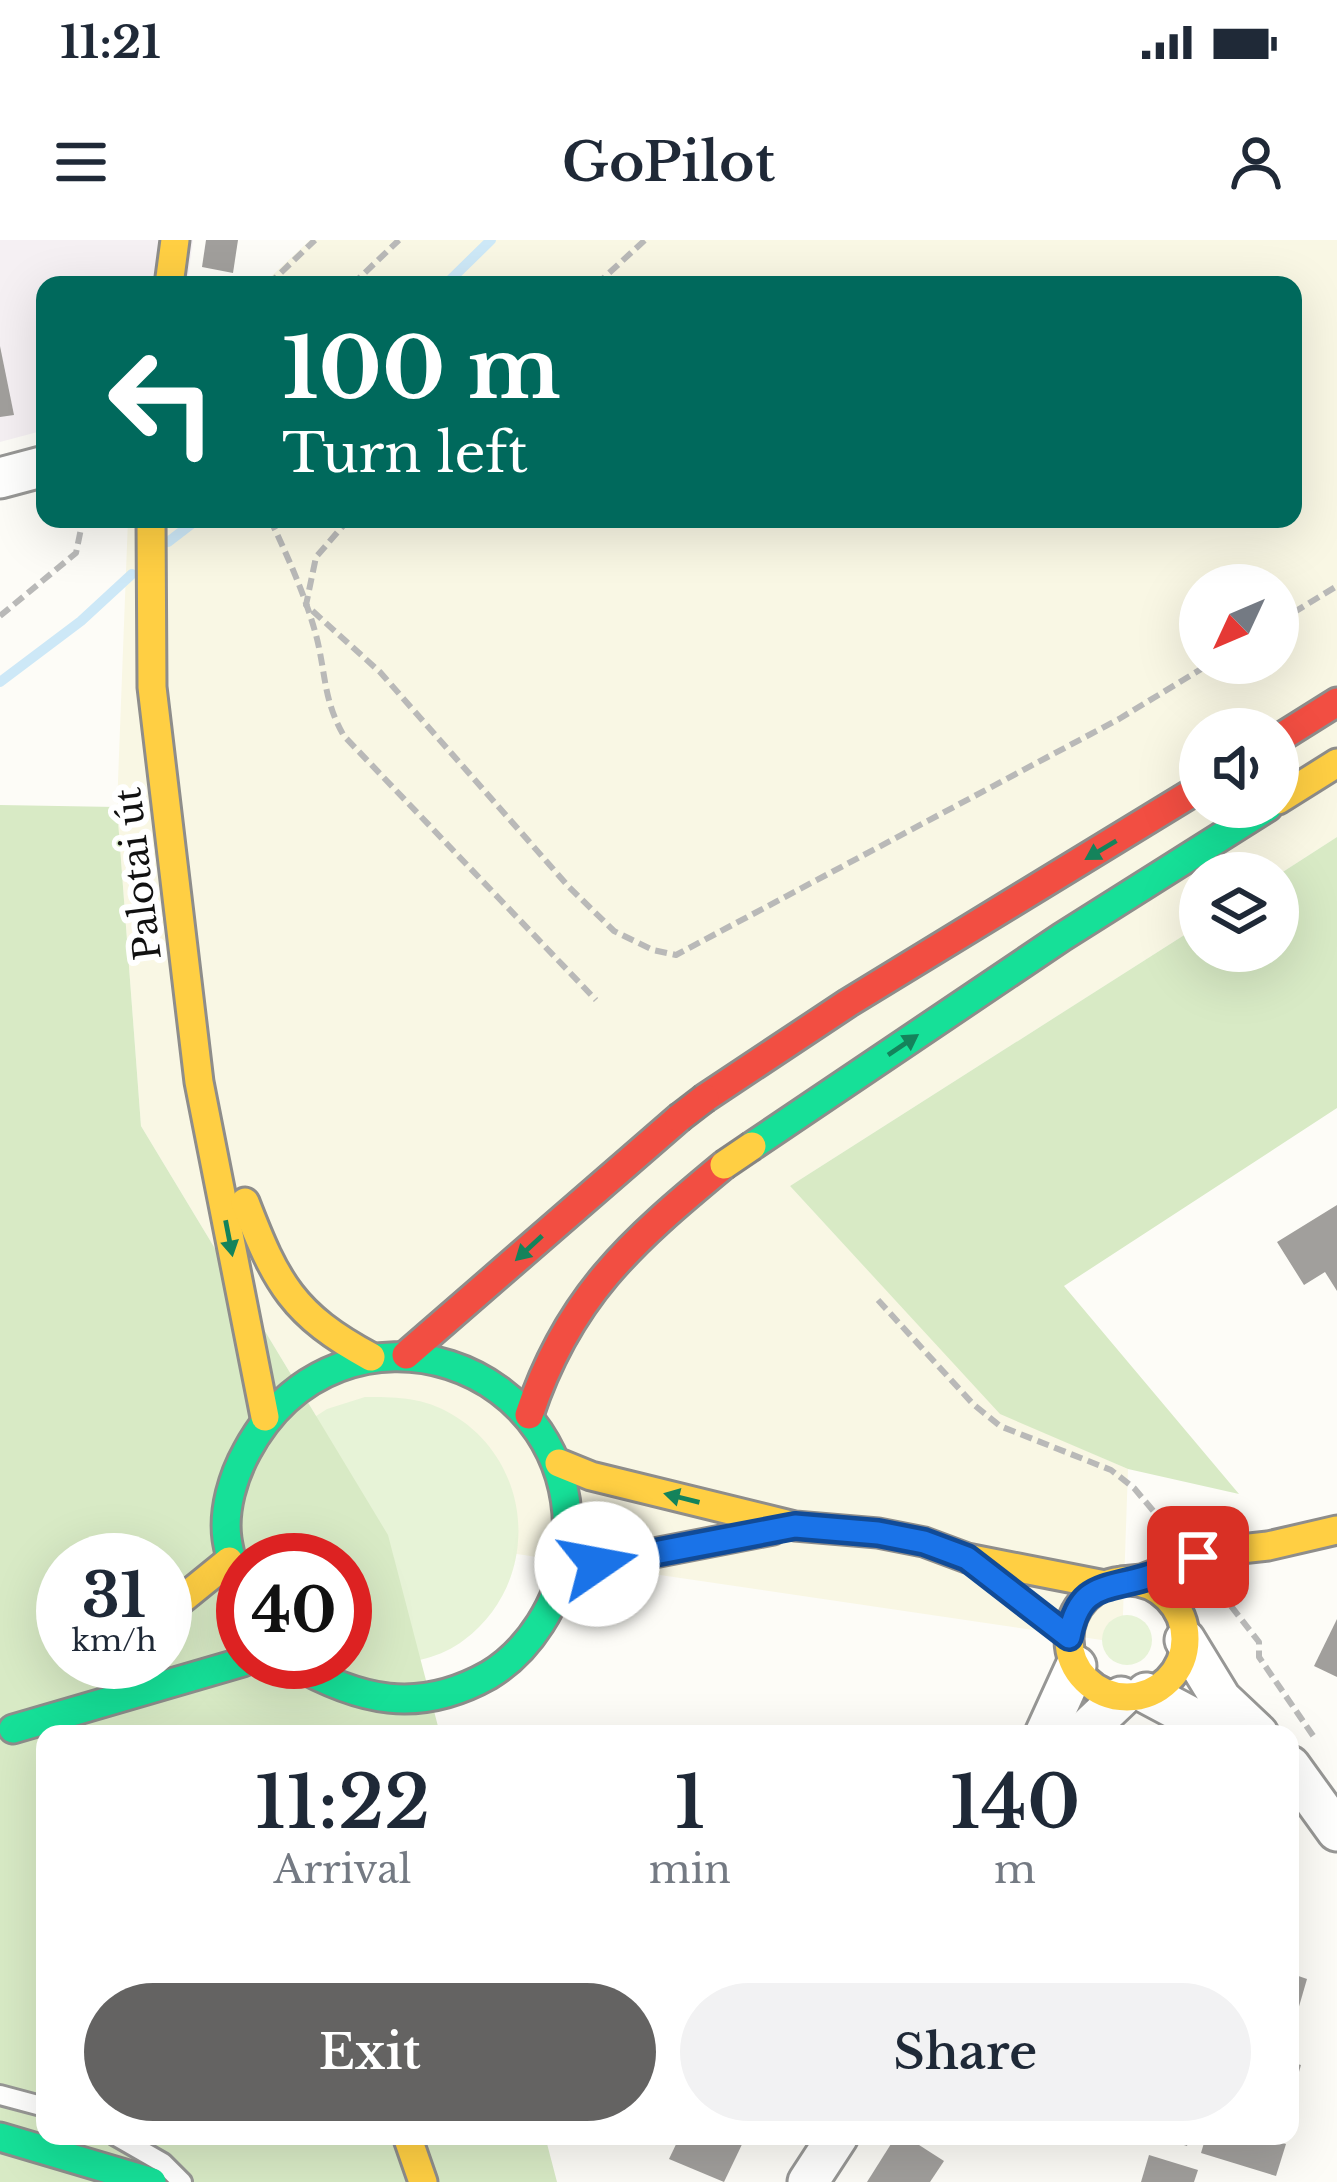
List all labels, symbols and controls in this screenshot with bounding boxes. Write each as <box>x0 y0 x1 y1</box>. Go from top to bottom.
text: 11:21 <box>60 14 161 70</box>
icon: menu <box>48 129 114 195</box>
text: GoPilot <box>562 129 775 196</box>
icon: person <box>1223 129 1289 195</box>
text: 100 m <box>282 317 561 421</box>
icon: left <box>84 324 240 480</box>
text: Turn left <box>282 420 528 487</box>
north arrow <box>1179 564 1299 684</box>
map controls <box>1179 564 1299 972</box>
button: sound <box>1179 708 1299 828</box>
street label: Palotai út <box>105 785 171 963</box>
one-way arrow <box>1084 839 1118 860</box>
button: layers <box>1179 852 1299 972</box>
one-way arrow <box>886 1034 919 1057</box>
one-way arrow <box>220 1219 239 1257</box>
one-way arrow <box>514 1234 543 1261</box>
one-way arrow <box>663 1488 700 1507</box>
position arrow <box>534 1501 660 1627</box>
pin <box>1147 1506 1249 1608</box>
icon: arrive <box>1165 1524 1231 1590</box>
speed limit sign: 40 <box>216 1533 372 1689</box>
text: 31 <box>82 1559 146 1633</box>
text: km/h <box>71 1622 157 1659</box>
text: 11:22 <box>255 1758 430 1847</box>
text: 1 <box>674 1758 706 1847</box>
text: 140 <box>949 1758 1080 1847</box>
text: Arrival <box>273 1845 411 1894</box>
text: min <box>649 1845 731 1894</box>
text: m <box>994 1845 1036 1894</box>
button: Exit <box>84 1983 656 2121</box>
button: Share <box>680 1983 1251 2121</box>

